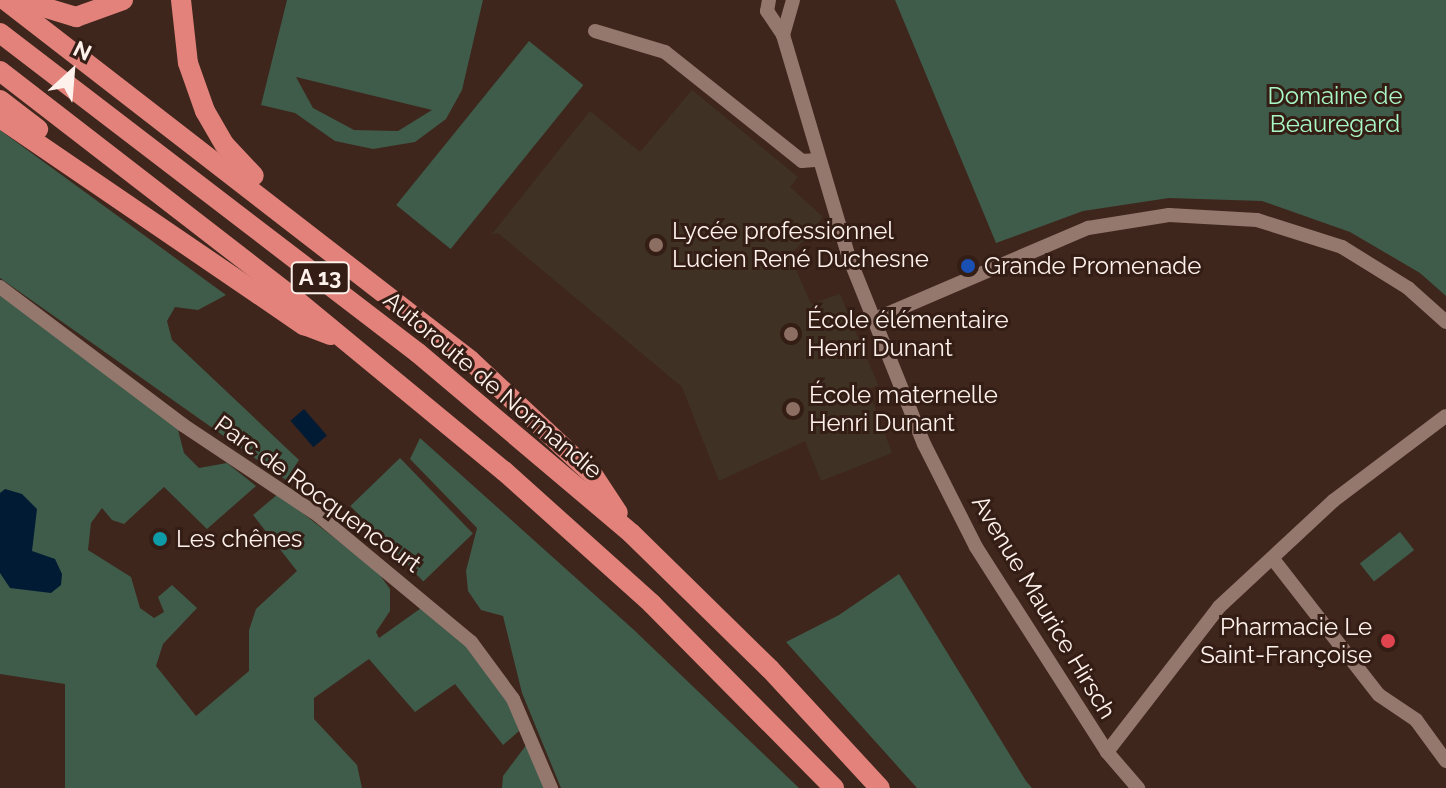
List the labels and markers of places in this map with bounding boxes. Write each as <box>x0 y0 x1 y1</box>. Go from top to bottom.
place label: Lycée professionnel Lucien René Duchesne <box>672 217 929 273</box>
marker: Lycée professionnel Lucien René Duchesne <box>647 236 665 254</box>
place label: Grande Promenade <box>984 252 1201 280</box>
marker: Grande Promenade <box>959 257 977 275</box>
place label: École élémentaire Henri Dunant <box>807 306 1009 362</box>
marker: École élémentaire Henri Dunant <box>782 325 800 343</box>
place label: École maternelle Henri Dunant <box>809 381 998 437</box>
marker: École maternelle Henri Dunant <box>784 400 802 418</box>
place label: Les chênes <box>176 525 302 553</box>
marker: Les chênes <box>151 530 169 548</box>
place label: Pharmacie Le Saint-Françoise <box>1200 613 1372 669</box>
marker: Pharmacie Le Saint-Françoise <box>1379 632 1397 650</box>

